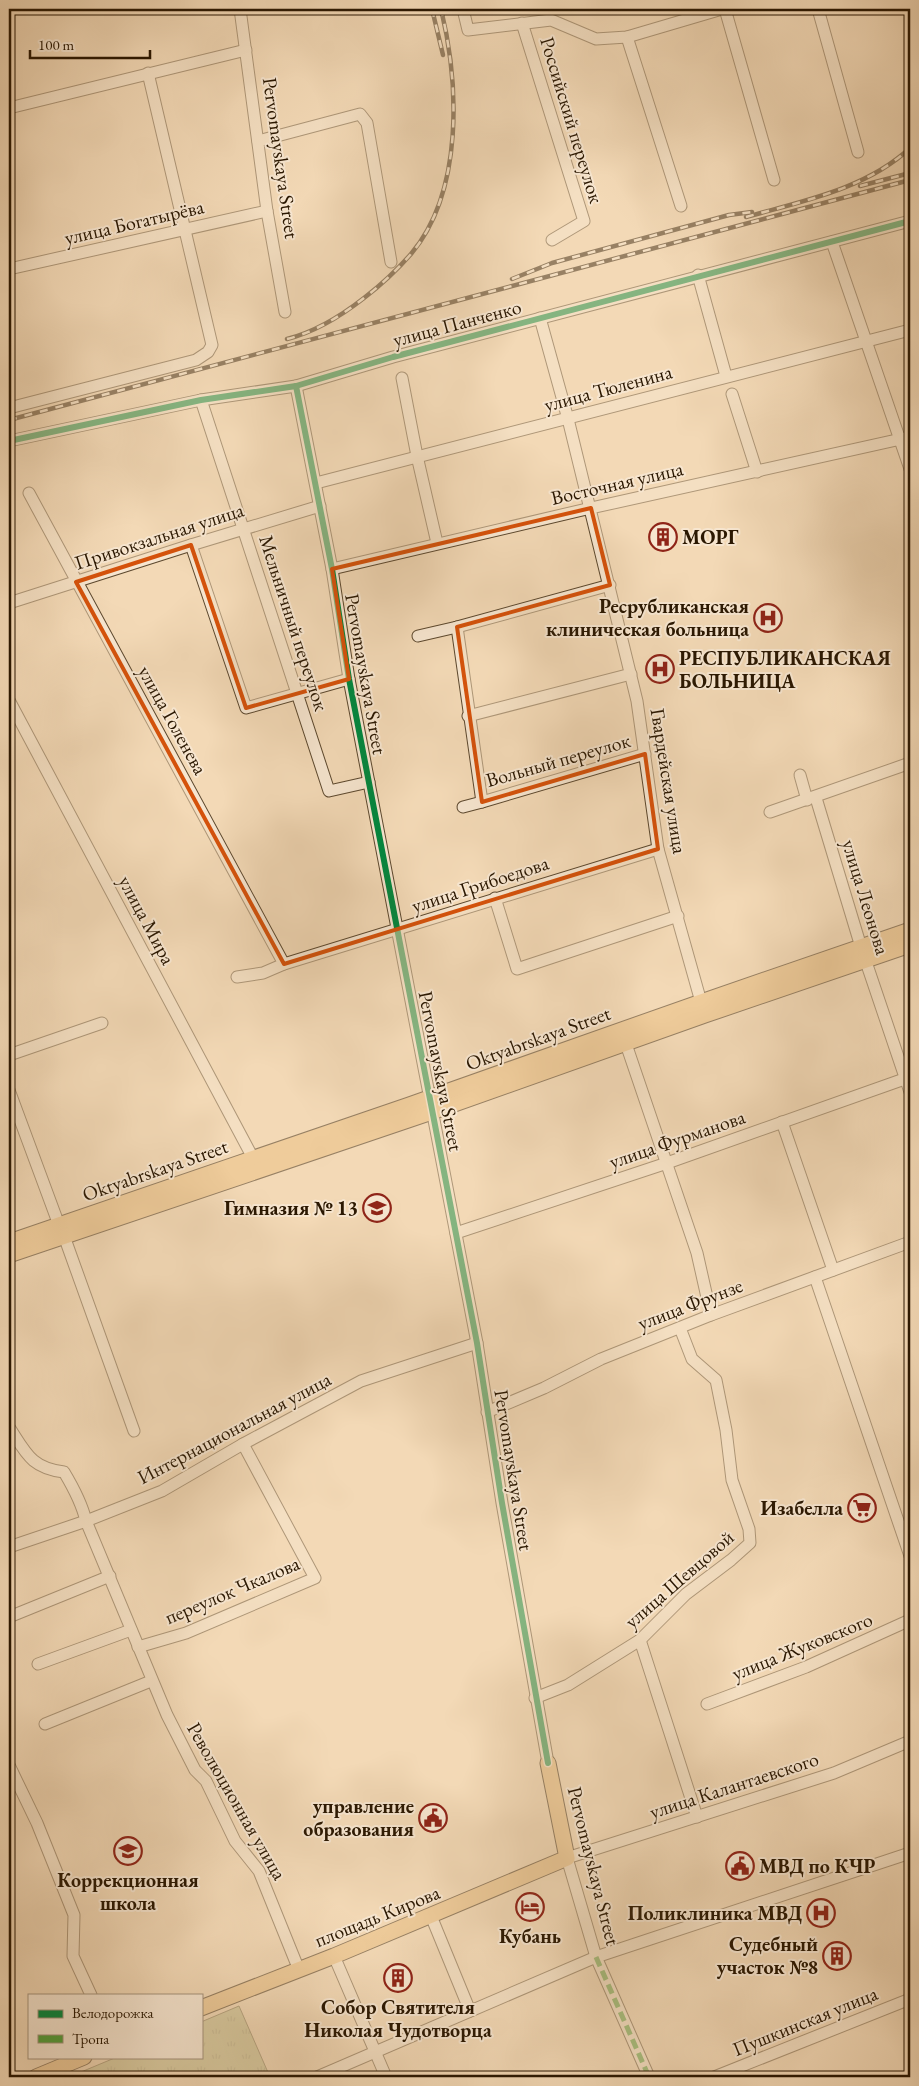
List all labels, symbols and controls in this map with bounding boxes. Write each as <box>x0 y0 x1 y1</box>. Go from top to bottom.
scale bar <box>30 28 150 60</box>
street label: Российский переулок <box>534 34 610 207</box>
text: 100 m <box>38 35 75 54</box>
street label: Pervomayskaya Street <box>257 76 305 241</box>
street label: улица Богатырёва <box>62 193 206 251</box>
street label: улица Панченко <box>390 293 524 353</box>
street label: улица Тюленина <box>541 358 675 418</box>
street label: Восточная улица <box>548 455 686 511</box>
street label: Привокзальная улица <box>71 496 247 576</box>
building icon: МОРГ <box>648 522 678 552</box>
place label: МОРГ <box>682 524 739 550</box>
street label: Мельничный переулок <box>253 532 335 715</box>
street label: Pervomayskaya Street <box>339 592 393 757</box>
place label: Ресрубликанская клиническая больница <box>546 593 749 642</box>
hospital icon: Ресрубликанская клиническая больница <box>753 603 783 633</box>
place label: РЕСПУБЛИКАНСКАЯ БОЛЬНИЦА <box>679 645 891 694</box>
hospital icon: РЕСПУБЛИКАНСКАЯ БОЛЬНИЦА <box>645 654 675 684</box>
street label: улица Голенева <box>132 661 214 779</box>
street label: Гвардейская улица <box>645 706 693 856</box>
street label: Вольный переулок <box>483 727 634 793</box>
street label: улица Леонова <box>836 836 896 958</box>
street label: улица Грибоедова <box>408 850 552 918</box>
street label: улица Мира <box>113 871 181 969</box>
street label: Pervomayskaya Street <box>413 989 469 1154</box>
street label: Oktyabrskaya Street <box>462 999 615 1076</box>
street label: улица Фурманова <box>606 1104 748 1174</box>
street label: Oktyabrskaya Street <box>79 1133 232 1207</box>
school or university icon: Гимназия № 13 <box>362 1193 392 1223</box>
place label: Гимназия № 13 <box>224 1195 358 1221</box>
street label: улица Фрунзе <box>634 1272 746 1336</box>
street label: Интернациональная улица <box>133 1366 335 1490</box>
street label: Pervomayskaya Street <box>488 1388 540 1553</box>
supermarket icon: Изабелла <box>847 1493 877 1523</box>
place label: Изабелла <box>761 1495 843 1521</box>
street label: улица Шевцовой <box>619 1524 739 1634</box>
street label: переулок Чкалова <box>161 1550 303 1630</box>
street label: улица Жуковского <box>728 1606 876 1686</box>
street label: Революционная улица <box>181 1718 293 1884</box>
street label: улица Калантаевского <box>646 1745 822 1825</box>
street label: Pervomayskaya Street <box>562 1784 626 1949</box>
place label: управление образования <box>303 1793 414 1842</box>
public building icon: управление образования <box>418 1803 448 1833</box>
school or university icon: Коррекционная школа <box>113 1836 143 1866</box>
public building icon: МВД по КЧР <box>725 1851 755 1881</box>
place label: МВД по КЧР <box>759 1853 875 1879</box>
place label: Коррекционная школа <box>57 1867 199 1916</box>
street label: площадь Кирова <box>310 1879 444 1953</box>
hotel icon: Кубань <box>515 1892 545 1922</box>
hospital icon: Поликлиника МВД <box>806 1898 836 1928</box>
place label: Поликлиника МВД <box>628 1900 802 1926</box>
place label: Кубань <box>499 1923 561 1949</box>
place label: Судебный участок №8 <box>717 1931 818 1980</box>
building icon: Судебный участок №8 <box>822 1941 852 1971</box>
building icon: Собор Святителя Николая Чудотворца <box>383 1963 413 1993</box>
street label: Пушкинская улица <box>729 1980 881 2062</box>
legend <box>28 1994 202 2058</box>
place label: Собор Святителя Николая Чудотворца <box>304 1994 492 2043</box>
text: Велодорожка <box>72 2003 153 2022</box>
text: Тропа <box>72 2029 109 2048</box>

